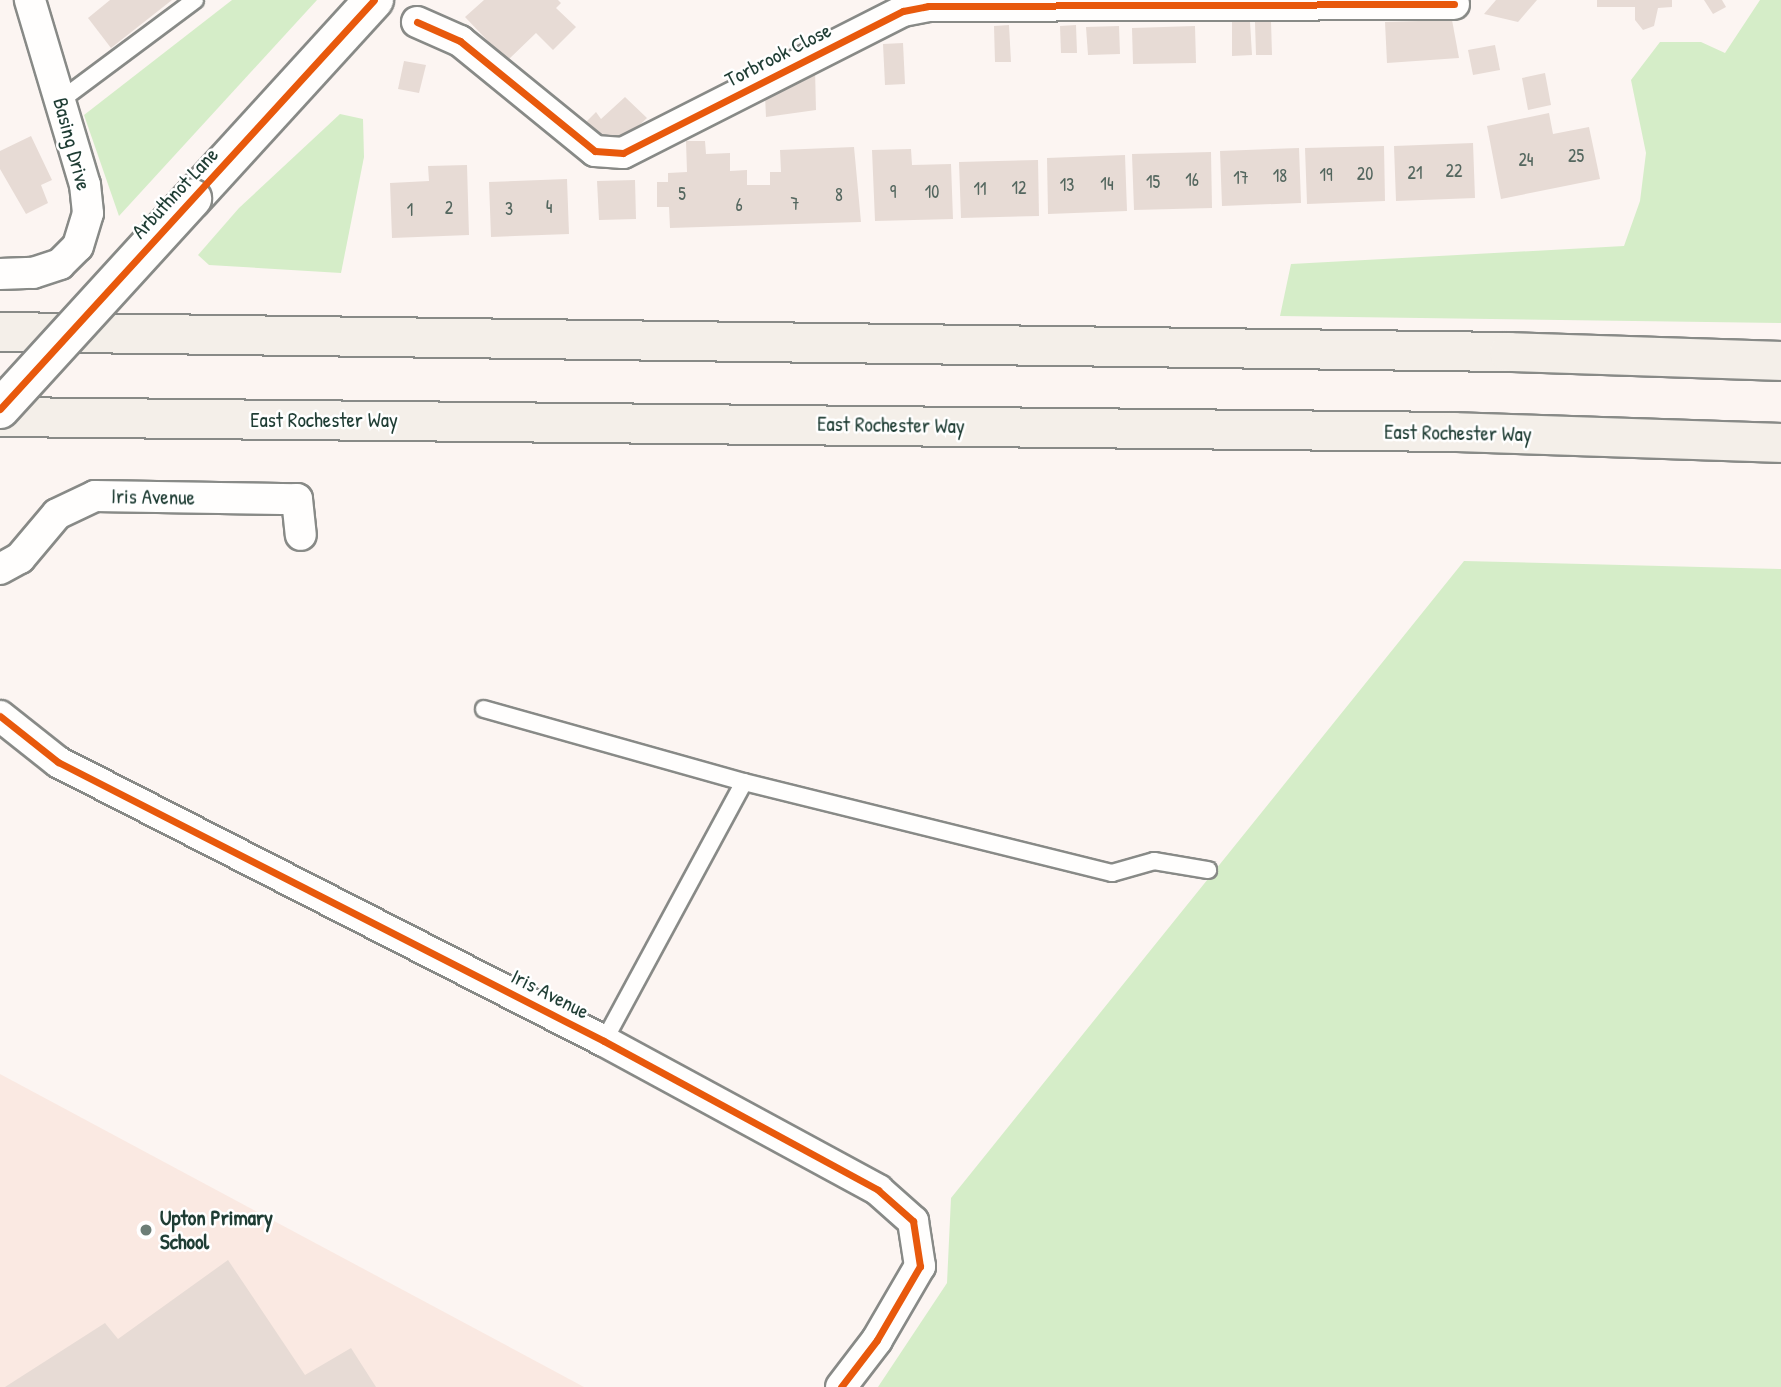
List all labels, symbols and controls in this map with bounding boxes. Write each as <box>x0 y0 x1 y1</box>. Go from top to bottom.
street label: Torbrook Close <box>721 18 835 92</box>
street label: Basing Drive <box>48 95 96 193</box>
street label: Arbuthnot Lane <box>126 142 224 244</box>
house number: 25 <box>1568 145 1584 167</box>
house number: 24 <box>1518 149 1534 171</box>
house number: 22 <box>1446 160 1462 182</box>
house number: 21 <box>1408 162 1422 184</box>
house number: 20 <box>1357 163 1373 185</box>
house number: 19 <box>1319 164 1333 186</box>
house number: 18 <box>1273 165 1287 187</box>
house number: 17 <box>1233 167 1249 189</box>
house number: 16 <box>1185 169 1199 191</box>
house number: 15 <box>1146 171 1160 193</box>
house number: 14 <box>1100 173 1114 195</box>
house number: 13 <box>1060 174 1074 196</box>
house number: 12 <box>1012 177 1026 199</box>
house number: 11 <box>973 178 987 200</box>
house number: 9 <box>890 181 896 203</box>
house number: 10 <box>925 181 939 203</box>
house number: 5 <box>678 183 686 205</box>
house number: 8 <box>835 184 843 206</box>
house number: 7 <box>791 193 799 215</box>
house number: 6 <box>735 194 743 216</box>
house number: 4 <box>546 196 552 218</box>
house number: 2 <box>445 197 453 219</box>
house number: 3 <box>505 198 513 220</box>
house number: 1 <box>407 199 413 221</box>
street label: East Rochester Way <box>250 407 398 433</box>
street label: East Rochester Way <box>817 411 965 439</box>
street label: East Rochester Way <box>1384 419 1532 447</box>
street label: Iris Avenue <box>111 484 195 510</box>
street label: Iris Avenue <box>507 964 593 1024</box>
place label: Upton Primary School <box>160 1205 273 1255</box>
marker: Upton Primary School <box>138 1222 154 1238</box>

